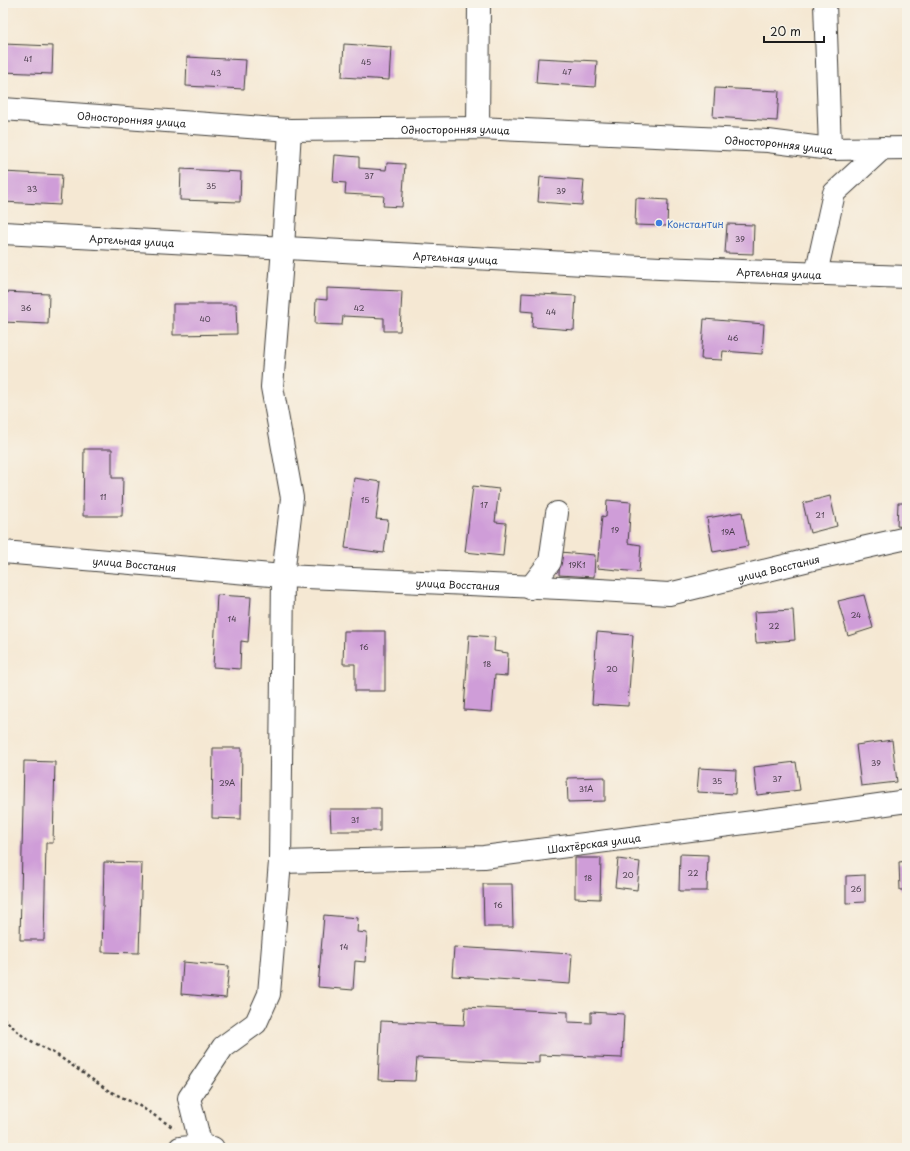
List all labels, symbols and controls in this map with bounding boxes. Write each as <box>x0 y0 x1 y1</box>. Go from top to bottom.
scale bar <box>764 18 824 44</box>
text: 20 m <box>770 22 801 40</box>
house number: 41 <box>24 53 32 65</box>
house number: 45 <box>361 56 371 68</box>
house number: 47 <box>562 66 572 78</box>
house number: 43 <box>211 67 221 79</box>
street label: Односторонняя улица <box>77 107 187 130</box>
street label: Односторонняя улица <box>401 120 511 137</box>
street label: Односторонняя улица <box>724 132 835 157</box>
house number: 37 <box>364 170 374 182</box>
house number: 35 <box>206 180 216 192</box>
house number: 33 <box>27 183 37 195</box>
house number: 39 <box>556 185 566 197</box>
place label: Константин <box>667 216 724 231</box>
marker: Константин <box>654 218 664 228</box>
street label: Артельная улица <box>89 230 175 250</box>
house number: 39 <box>735 233 745 245</box>
street label: Артельная улица <box>413 247 499 267</box>
street label: Артельная улица <box>736 263 822 281</box>
house number: 36 <box>21 302 32 314</box>
house number: 42 <box>354 302 365 314</box>
house number: 44 <box>546 306 556 318</box>
house number: 40 <box>199 313 211 325</box>
house number: 46 <box>728 332 739 344</box>
house number: 11 <box>100 491 106 503</box>
house number: 15 <box>361 494 369 506</box>
house number: 17 <box>480 499 489 511</box>
house number: 21 <box>815 509 825 521</box>
house number: 19 <box>611 524 619 536</box>
house number: 19А <box>721 526 735 538</box>
street label: улица Восстания <box>736 550 821 585</box>
street label: улица Восстания <box>92 552 177 574</box>
house number: 19К1 <box>568 559 586 571</box>
street label: улица Восстания <box>415 574 500 593</box>
house number: 24 <box>851 609 861 621</box>
house number: 14 <box>228 613 236 625</box>
house number: 22 <box>769 620 779 632</box>
house number: 16 <box>359 641 369 653</box>
house number: 18 <box>483 658 491 670</box>
house number: 20 <box>606 663 618 675</box>
house number: 39 <box>871 757 881 769</box>
house number: 37 <box>772 773 782 785</box>
house number: 35 <box>712 775 722 787</box>
house number: 29А <box>219 777 235 789</box>
house number: 31А <box>579 783 593 795</box>
house number: 31 <box>351 814 359 826</box>
street label: Шахтёрская улица <box>546 829 642 856</box>
house number: 22 <box>688 867 698 879</box>
house number: 20 <box>622 869 634 881</box>
house number: 18 <box>584 872 592 884</box>
house number: 26 <box>851 883 862 895</box>
house number: 16 <box>493 899 503 911</box>
house number: 14 <box>340 941 348 953</box>

